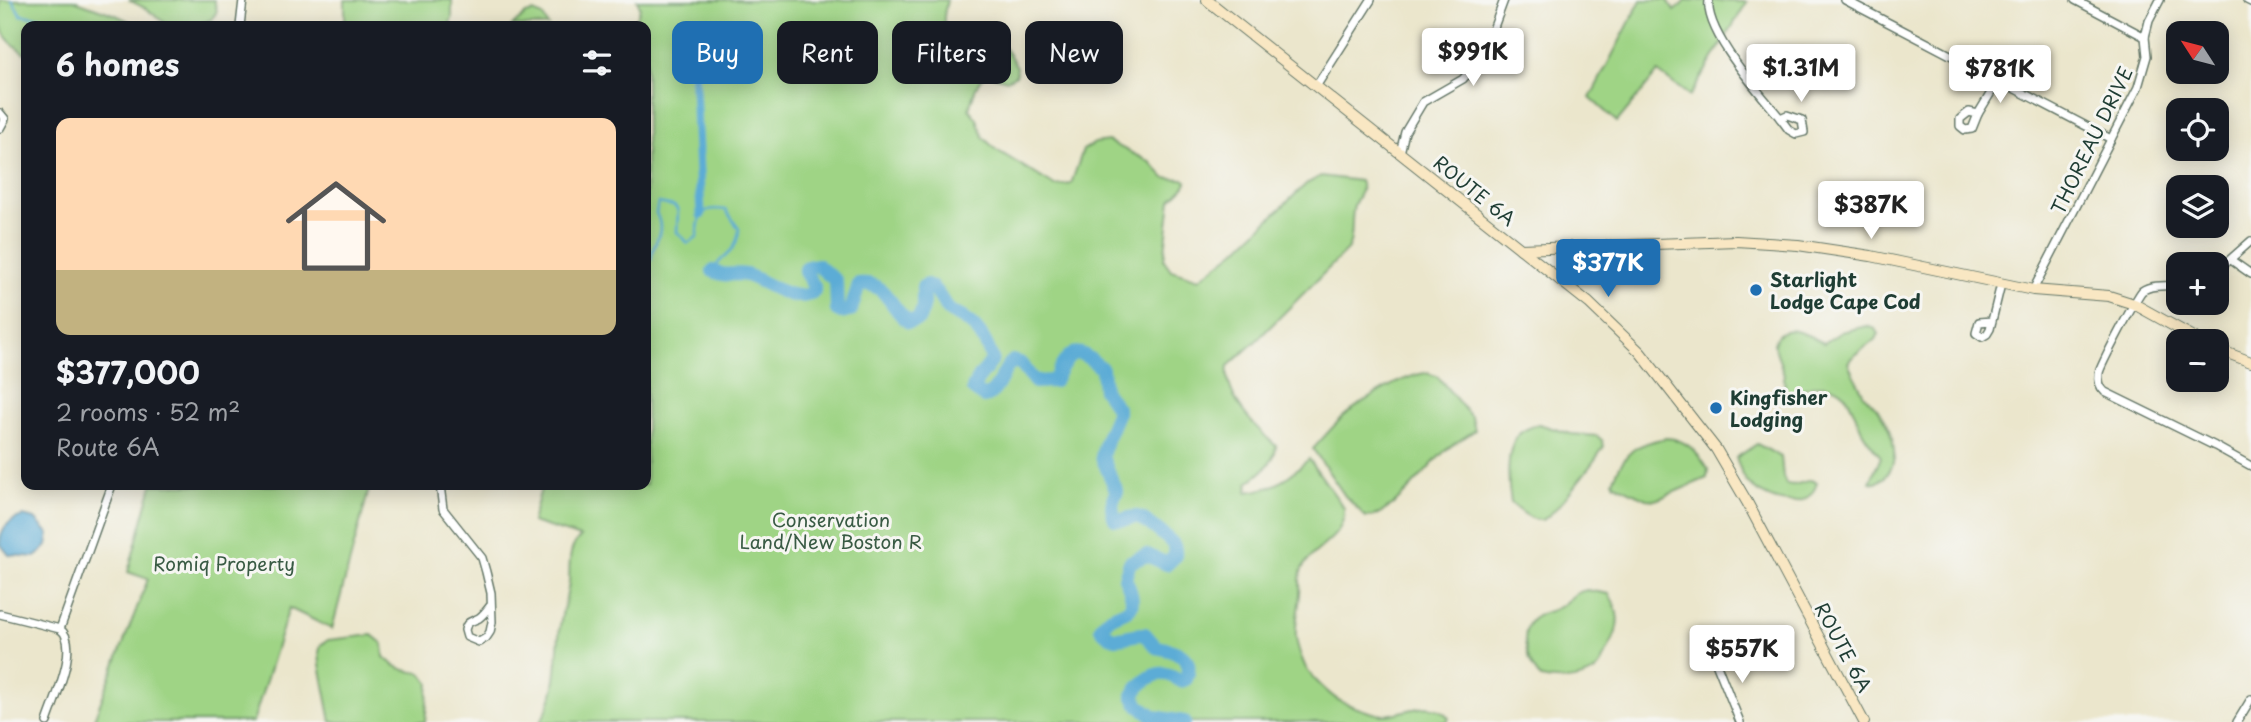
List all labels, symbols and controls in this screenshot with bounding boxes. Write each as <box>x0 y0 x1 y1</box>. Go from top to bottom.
chip: Buy <box>672 21 763 84</box>
chip: Rent <box>777 21 878 84</box>
chip: Filters <box>892 21 1011 84</box>
chip: New <box>1025 21 1123 84</box>
north arrow <box>2166 21 2230 84</box>
map controls <box>2166 21 2229 392</box>
pin: $991K <box>1424 28 1522 88</box>
text: $991K <box>1438 33 1508 68</box>
text: 6 homes <box>56 41 179 86</box>
icon: filters <box>578 44 616 82</box>
pin: $1.31M <box>1744 44 1858 104</box>
pin: $781K <box>1951 46 2049 105</box>
text: $1.31M <box>1762 49 1840 84</box>
text: $781K <box>1965 50 2035 85</box>
street label: THOREAU DRIVE <box>2043 61 2139 219</box>
button: locate <box>2166 98 2229 161</box>
street label: ROUTE 6A <box>1428 148 1522 232</box>
icon: home <box>273 163 399 289</box>
button: layers <box>2166 175 2229 238</box>
pin: $387K <box>1822 182 1920 241</box>
text: $387K <box>1834 186 1908 221</box>
pin: $377K <box>1559 240 1657 299</box>
text: $377K <box>1572 244 1644 279</box>
button: + <box>2166 252 2229 315</box>
place label: Starlight Lodge Cape Cod <box>1770 265 1921 315</box>
marker: Starlight Lodge Cape Cod <box>1748 282 1764 298</box>
button: − <box>2166 329 2229 392</box>
text: $377,000 <box>56 349 200 394</box>
place label: Kingfisher Lodging <box>1730 383 1828 433</box>
text: 2 rooms · 52 m² <box>56 394 240 429</box>
marker: Kingfisher Lodging <box>1708 400 1724 416</box>
text: Route 6A <box>56 429 160 464</box>
park label: Conservation Land/New Boston R <box>740 505 922 555</box>
park label: Romiq Property <box>153 549 295 577</box>
street label: ROUTE 6A <box>1809 597 1879 697</box>
pin: $557K <box>1693 626 1791 685</box>
text: $557K <box>1706 630 1778 665</box>

